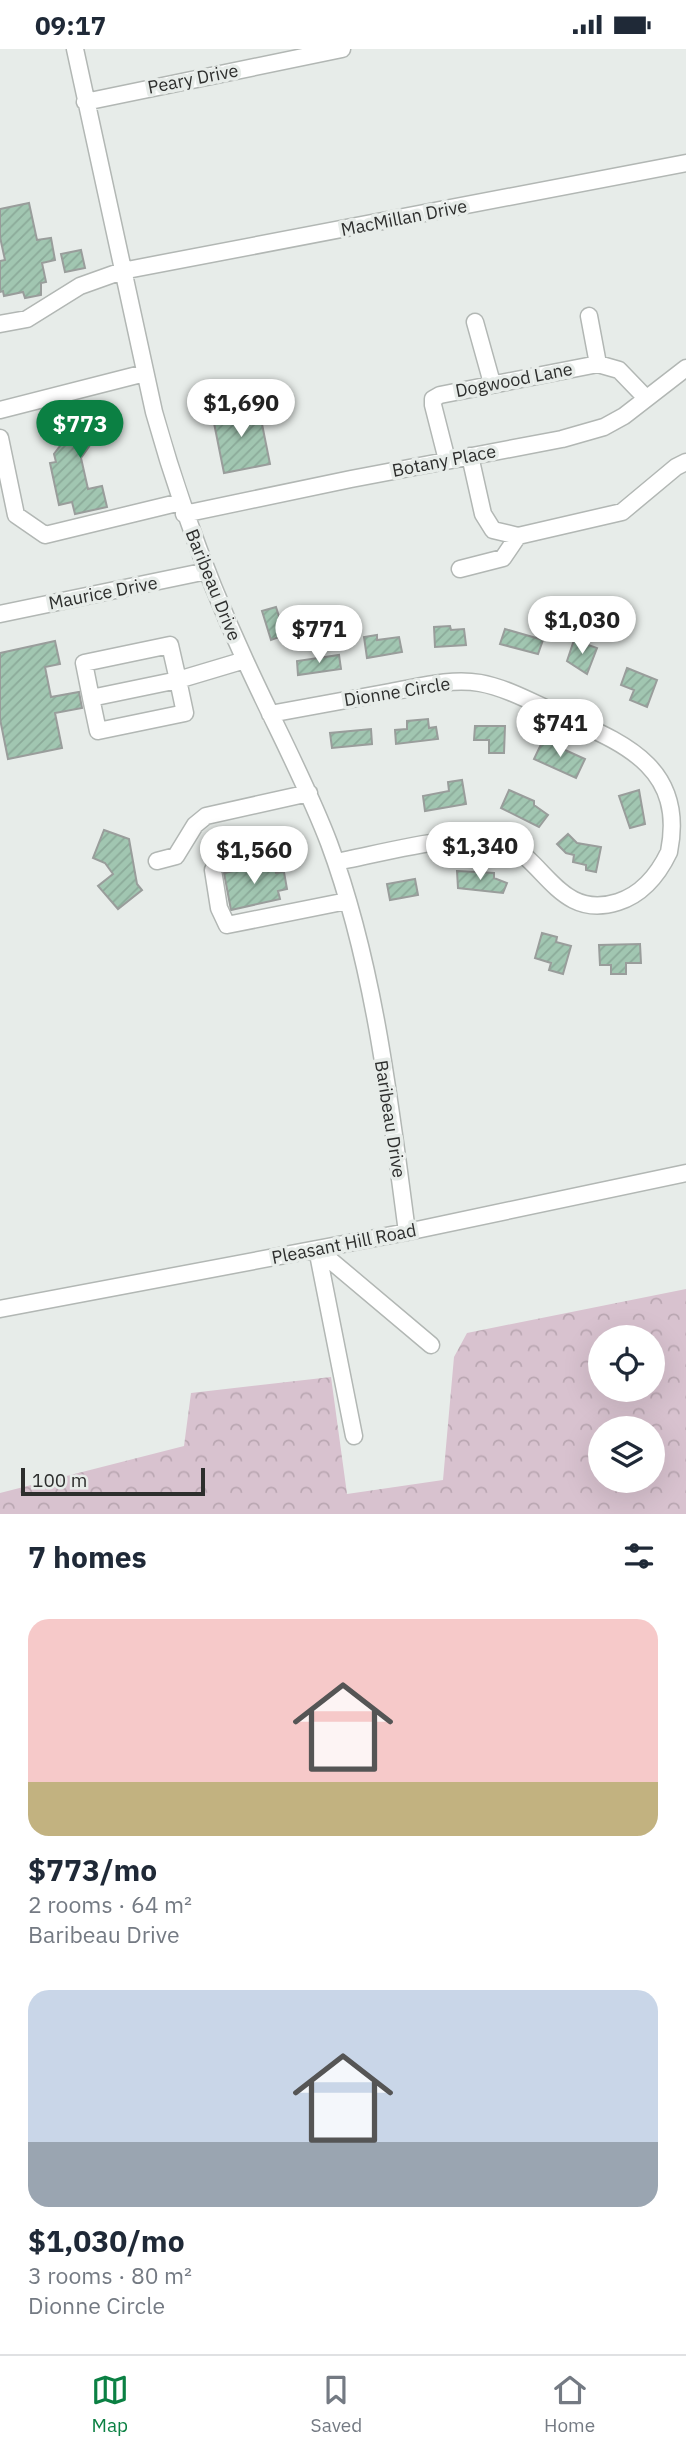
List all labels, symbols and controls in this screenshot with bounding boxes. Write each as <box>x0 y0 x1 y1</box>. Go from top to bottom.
text: 09:17 <box>35 8 106 42</box>
street label: Peary Drive <box>146 58 240 99</box>
street label: MacMillan Drive <box>339 194 469 241</box>
street label: Dogwood Lane <box>453 357 575 402</box>
pin: $1,690 <box>184 379 298 439</box>
text: $1,690 <box>203 387 279 417</box>
pin: $773 <box>39 401 121 460</box>
text: $773 <box>52 408 108 438</box>
street label: Botany Place <box>390 439 498 482</box>
street label: Baribeau Drive <box>181 525 246 644</box>
street label: Maurice Drive <box>47 571 159 614</box>
pin: $1,030 <box>525 597 639 656</box>
text: $1,030 <box>544 604 620 634</box>
pin: $771 <box>278 605 360 665</box>
text: $771 <box>291 613 347 643</box>
street label: Dionne Circle <box>342 672 452 711</box>
pin: $741 <box>519 699 601 759</box>
text: $741 <box>532 707 588 737</box>
pin: $1,340 <box>423 823 537 882</box>
pin: $1,560 <box>197 827 311 886</box>
text: $1,340 <box>442 830 518 860</box>
text: $1,560 <box>216 834 292 864</box>
street label: Baribeau Drive <box>370 1059 411 1179</box>
street label: Pleasant Hill Road <box>270 1218 418 1269</box>
map controls <box>588 1325 665 1493</box>
button: locate <box>588 1325 665 1402</box>
button: layers <box>588 1416 665 1493</box>
scale bar <box>21 1465 205 1497</box>
text: 100 m <box>32 1468 87 1492</box>
text: 7 homes <box>28 1537 147 1576</box>
icon: filters <box>620 1537 658 1575</box>
icon: home <box>280 1664 406 1790</box>
text: $773/mo <box>28 1850 157 1889</box>
text: 2 rooms · 64 m² <box>28 1889 192 1919</box>
text: Baribeau Drive <box>28 1919 180 1949</box>
icon: home <box>280 2035 406 2161</box>
text: $1,030/mo <box>28 2221 185 2260</box>
text: 3 rooms · 80 m² <box>28 2260 192 2290</box>
text: Dionne Circle <box>28 2290 165 2320</box>
tab: Map <box>91 2371 129 2437</box>
tab: Saved <box>311 2371 362 2437</box>
tab: Home <box>544 2371 595 2437</box>

